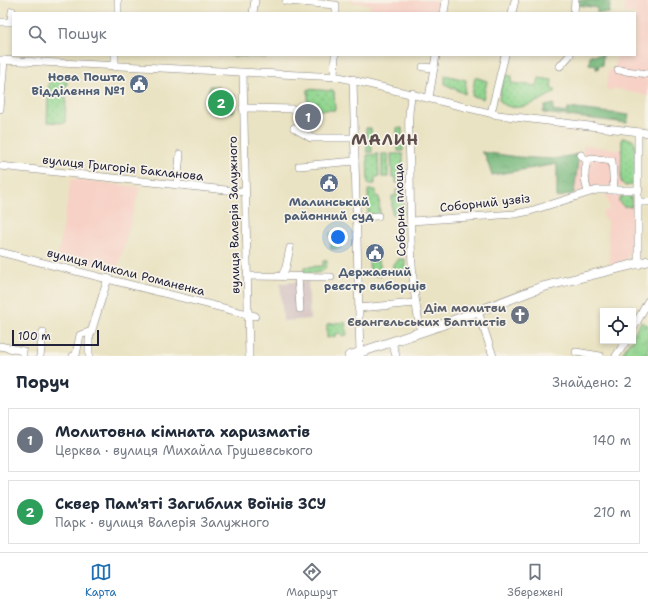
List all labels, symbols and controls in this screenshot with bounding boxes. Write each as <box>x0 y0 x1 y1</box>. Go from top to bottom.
search box <box>12 12 636 56</box>
icon: search <box>26 23 48 45</box>
text: Пошук <box>58 24 107 44</box>
place label: Нова Пошта Відділення №1 <box>32 69 126 99</box>
public building icon: Нова Пошта Відділення №1 <box>128 73 150 95</box>
pin: 2 <box>208 88 234 118</box>
pin: 1 <box>295 102 321 132</box>
district label: МАЛИН <box>351 129 419 150</box>
street label: вулиця Валерія Залужного <box>225 136 243 294</box>
street label: вулиця Григорія Бакланова <box>42 152 205 184</box>
street label: Соборна площа <box>390 163 410 257</box>
public building icon: Малинський районний суд <box>318 172 340 194</box>
street label: Соборний узвіз <box>439 190 531 216</box>
place label: Малинський районний суд <box>284 194 374 224</box>
your location <box>328 227 348 247</box>
public building icon: Державний реєстр виборців <box>364 242 386 264</box>
street label: вулиця Миколи Романенка <box>45 245 207 300</box>
place label: Державний реєстр виборців <box>324 264 426 294</box>
place label: Дім молитви Євангельських Баптистів <box>347 300 507 330</box>
church icon: Дім молитви Євангельських Баптистів <box>509 304 531 326</box>
map controls <box>600 308 636 344</box>
button: locate <box>600 308 636 344</box>
scale bar <box>12 328 99 347</box>
text: 100 m <box>18 329 51 344</box>
text: Поруч <box>16 371 69 393</box>
text: Знайдено: 2 <box>552 374 632 391</box>
text: Молитовна кімната харизматів <box>55 422 310 442</box>
text: 1 <box>27 432 33 449</box>
text: 140 m <box>592 432 631 449</box>
text: Церква · вулиця Михайла Грушевського <box>55 442 313 459</box>
text: Сквер Пам'яті Загиблих Воїнів ЗСУ <box>55 494 326 514</box>
text: 2 <box>25 504 35 521</box>
text: 210 m <box>593 504 631 521</box>
text: Парк · вулиця Валерія Залужного <box>55 514 269 531</box>
tab: Карта <box>85 561 116 600</box>
tab: Маршрут <box>286 561 338 600</box>
tab: Збережені <box>507 561 563 600</box>

